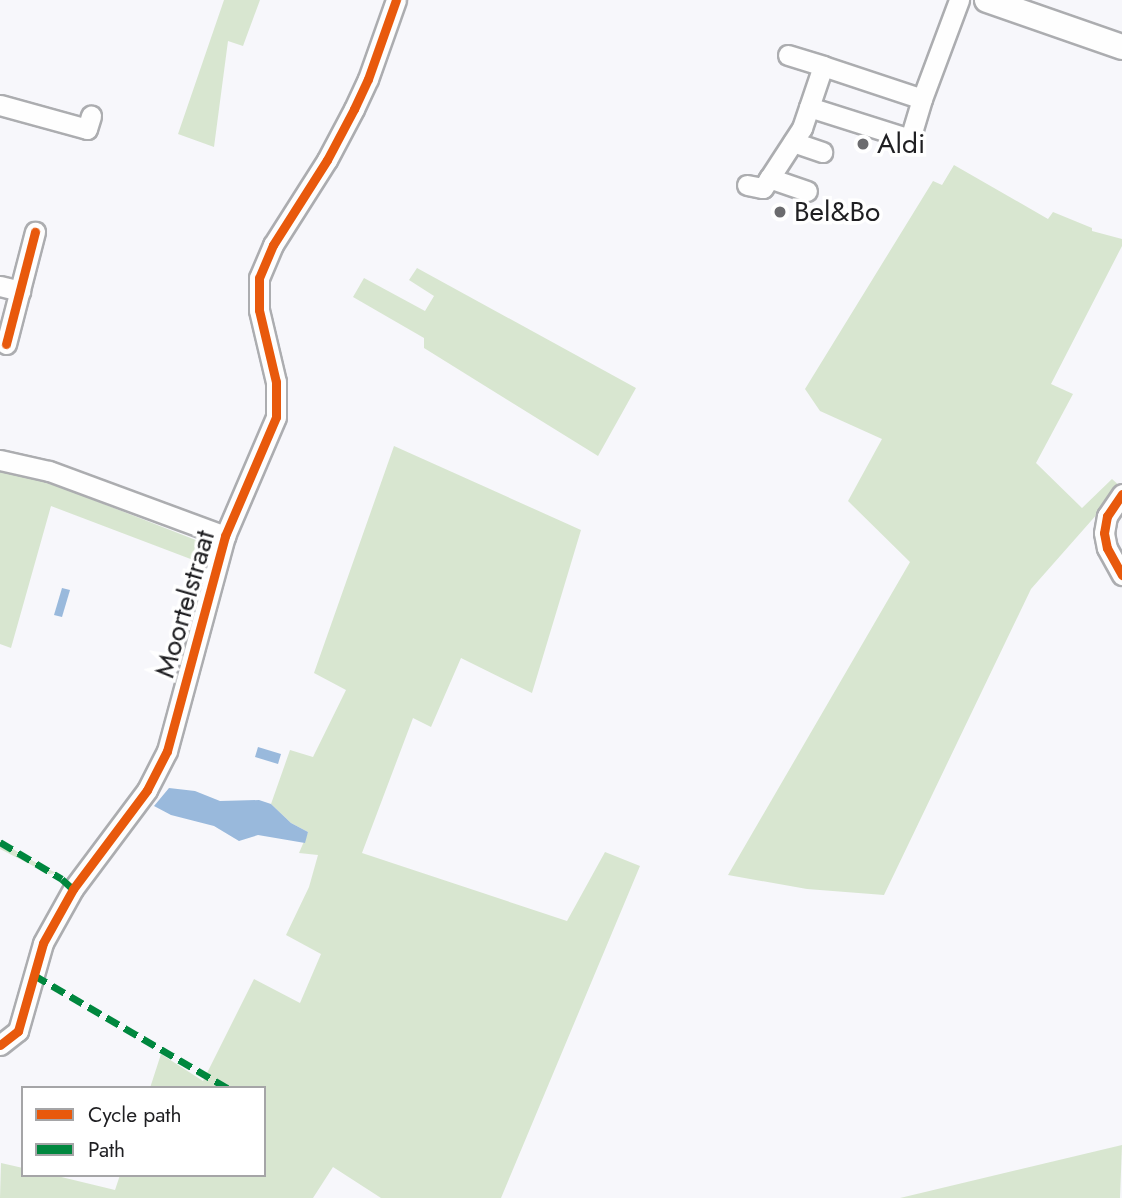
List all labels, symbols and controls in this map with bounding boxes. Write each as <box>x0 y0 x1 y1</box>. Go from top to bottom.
place label: Aldi <box>877 127 925 161</box>
marker: Aldi <box>855 136 871 152</box>
place label: Bel&Bo <box>794 195 880 229</box>
marker: Bel&Bo <box>772 204 788 220</box>
street label: Moortelstraat <box>148 526 222 682</box>
legend <box>21 1086 266 1177</box>
text: Cycle path <box>88 1100 181 1130</box>
text: Path <box>88 1135 125 1165</box>

